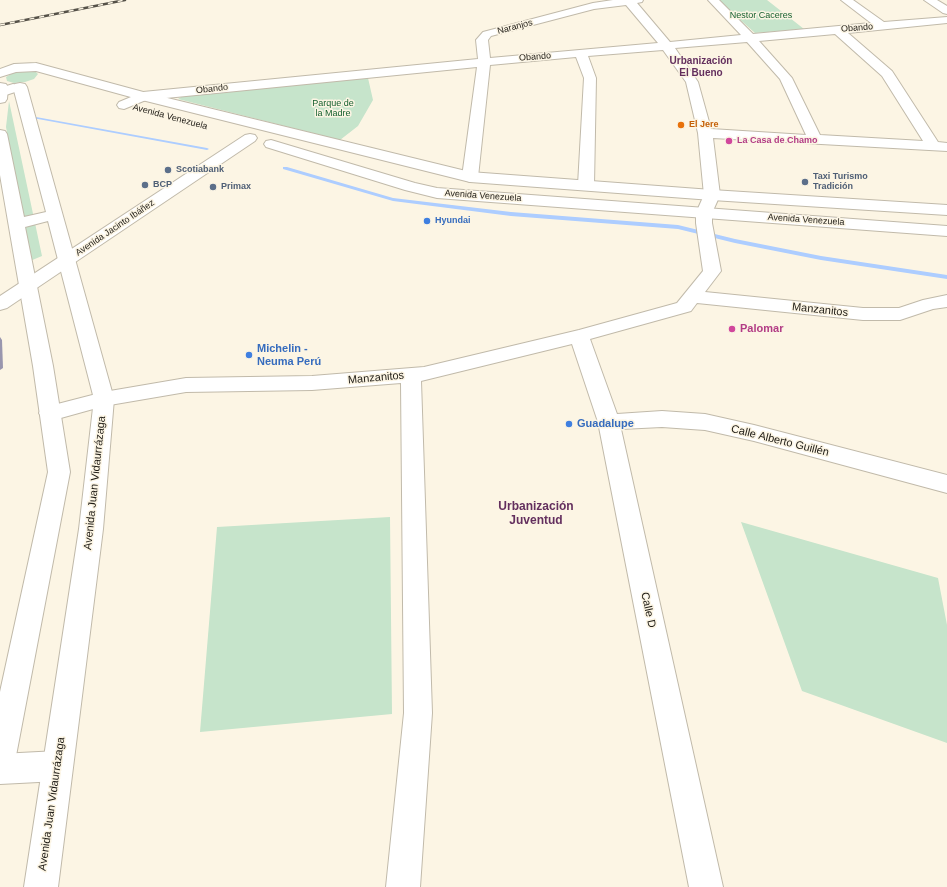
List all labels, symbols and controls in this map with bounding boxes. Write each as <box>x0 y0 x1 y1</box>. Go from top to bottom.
park label: Nestor Caceres <box>730 11 792 21</box>
street label: Naranjos <box>496 17 534 37</box>
street label: Obando <box>841 21 873 35</box>
street label: Obando <box>519 50 551 64</box>
district label: Urbanización El Bueno <box>670 55 732 78</box>
street label: Obando <box>196 82 228 96</box>
park label: Parque de la Madre <box>312 99 354 120</box>
street label: Avenida Venezuela <box>131 102 209 132</box>
marker: El Jere <box>676 120 686 130</box>
place label: El Jere <box>689 120 719 130</box>
marker: La Casa de Chamo <box>724 136 734 146</box>
place label: La Casa de Chamo <box>737 136 818 146</box>
marker: Scotiabank <box>163 165 173 175</box>
place label: Scotiabank <box>176 165 224 175</box>
place label: Taxi Turismo Tradición <box>813 172 868 193</box>
marker: Taxi Turismo Tradición <box>800 177 810 187</box>
marker: BCP <box>140 180 150 190</box>
place label: BCP <box>153 180 172 190</box>
marker: Primax <box>208 182 218 192</box>
place label: Primax <box>221 182 251 192</box>
street label: Avenida Venezuela <box>444 188 522 204</box>
street label: Avenida Jacinto Ibáñez <box>73 198 157 258</box>
street label: Avenida Venezuela <box>767 212 845 228</box>
marker: Hyundai <box>422 216 432 226</box>
place label: Hyundai <box>435 216 471 226</box>
street label: Manzanitos <box>791 300 849 320</box>
place label: Palomar <box>740 322 783 336</box>
marker: Palomar <box>727 324 737 334</box>
place label: Michelin - Neuma Perú <box>257 342 321 368</box>
marker: Michelin - Neuma Perú <box>244 350 254 360</box>
street label: Manzanitos <box>347 369 405 387</box>
street label: Avenida Juan Vidaurrázaga <box>81 415 109 551</box>
place label: Guadalupe <box>577 417 634 431</box>
marker: Guadalupe <box>564 419 574 429</box>
street label: Calle Alberto Guillén <box>730 422 830 460</box>
district label: Urbanización Juventud <box>498 500 574 528</box>
street label: Calle D <box>638 591 658 629</box>
street label: Avenida Juan Vidaurrázaga <box>36 736 68 872</box>

